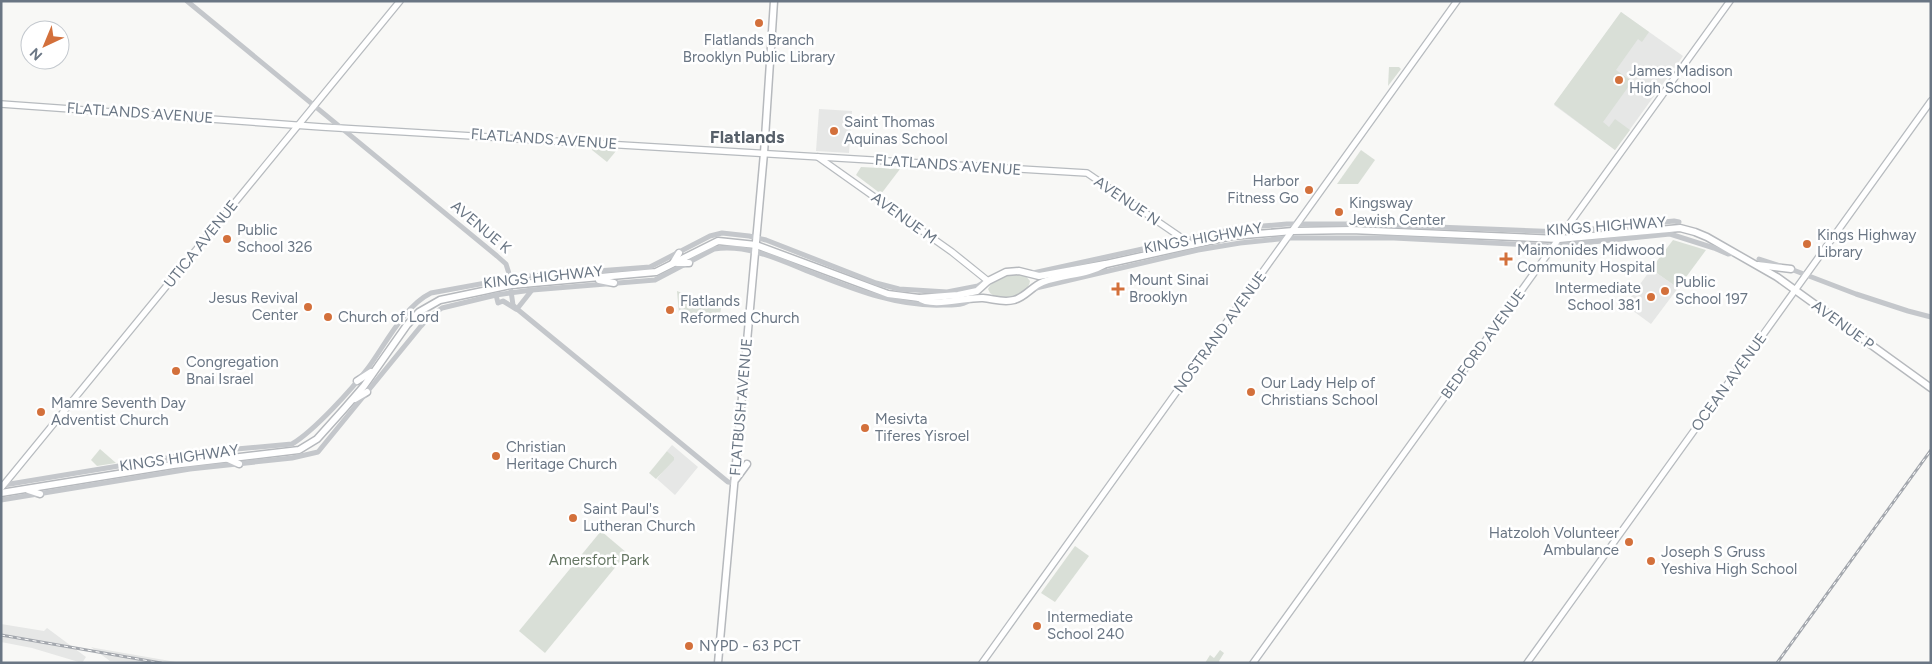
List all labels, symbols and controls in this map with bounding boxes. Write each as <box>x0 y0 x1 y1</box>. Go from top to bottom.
marker: Flatlands Branch Brooklyn Public Library <box>753 17 765 29</box>
north arrow <box>20 20 70 70</box>
place label: Flatlands Branch Brooklyn Public Library <box>683 31 835 66</box>
text: N <box>27 44 46 64</box>
place label: James Madison High School <box>1629 62 1733 97</box>
marker: James Madison High School <box>1613 74 1625 86</box>
street label: FLATLANDS AVENUE <box>66 99 214 127</box>
place label: Saint Thomas Aquinas School <box>844 113 948 148</box>
street label: FLATLANDS AVENUE <box>470 125 618 153</box>
marker: Saint Thomas Aquinas School <box>828 125 840 137</box>
district label: Flatlands <box>710 126 785 148</box>
street label: FLATLANDS AVENUE <box>874 151 1022 179</box>
place label: Harbor Fitness Go <box>1227 172 1299 207</box>
street label: AVENUE N <box>1091 173 1163 229</box>
marker: Harbor Fitness Go <box>1303 184 1315 196</box>
street label: AVENUE M <box>868 188 940 248</box>
place label: Kingsway Jewish Center <box>1349 194 1445 229</box>
street label: UTICA AVENUE <box>160 197 242 291</box>
street label: AVENUE K <box>447 197 515 258</box>
marker: Kingsway Jewish Center <box>1333 206 1345 218</box>
street label: KINGS HIGHWAY <box>1545 213 1667 239</box>
street label: KINGS HIGHWAY <box>1142 219 1264 257</box>
place label: Public School 326 <box>237 221 313 256</box>
place label: Kings Highway Library <box>1817 226 1916 261</box>
marker: Public School 326 <box>221 233 233 245</box>
marker: Kings Highway Library <box>1801 238 1813 250</box>
place label: Maimonides Midwood Community Hospital <box>1517 241 1665 276</box>
marker: Maimonides Midwood Community Hospital <box>1499 252 1513 266</box>
street label: KINGS HIGHWAY <box>482 262 604 292</box>
street label: NOSTRAND AVENUE <box>1170 268 1270 396</box>
place label: Mount Sinai Brooklyn <box>1129 271 1209 306</box>
place label: Public School 197 <box>1675 273 1748 308</box>
place label: Intermediate School 381 <box>1555 279 1641 314</box>
marker: Mount Sinai Brooklyn <box>1111 282 1125 296</box>
marker: Public School 197 <box>1659 285 1671 297</box>
street label: BEDFORD AVENUE <box>1437 286 1529 402</box>
place label: Jesus Revival Center <box>209 289 298 324</box>
marker: Intermediate School 381 <box>1645 291 1657 303</box>
place label: Flatlands Reformed Church <box>680 292 799 327</box>
street label: AVENUE P <box>1808 296 1878 354</box>
marker: Jesus Revival Center <box>302 301 314 313</box>
marker: Flatlands Reformed Church <box>664 304 676 316</box>
place label: Church of Lord <box>338 308 439 326</box>
marker: Church of Lord <box>322 311 334 323</box>
street label: OCEAN AVENUE <box>1687 330 1771 434</box>
street label: FLATBUSH AVENUE <box>726 337 756 477</box>
place label: Congregation Bnai Israel <box>186 353 279 388</box>
marker: Congregation Bnai Israel <box>170 365 182 377</box>
place label: Our Lady Help of Christians School <box>1261 374 1378 409</box>
marker: Our Lady Help of Christians School <box>1245 386 1257 398</box>
place label: Mamre Seventh Day Adventist Church <box>51 394 186 429</box>
marker: Mamre Seventh Day Adventist Church <box>35 406 47 418</box>
place label: Mesivta Tiferes Yisroel <box>875 410 969 445</box>
marker: Mesivta Tiferes Yisroel <box>859 422 871 434</box>
place label: Christian Heritage Church <box>506 438 617 473</box>
street label: KINGS HIGHWAY <box>118 441 240 475</box>
marker: Christian Heritage Church <box>490 450 502 462</box>
place label: Saint Paul's Lutheran Church <box>583 500 695 535</box>
marker: Saint Paul's Lutheran Church <box>567 512 579 524</box>
place label: Hatzoloh Volunteer Ambulance <box>1489 524 1619 559</box>
marker: Hatzoloh Volunteer Ambulance <box>1623 536 1635 548</box>
place label: Joseph S Gruss Yeshiva High School <box>1661 543 1797 578</box>
park label: Amersfort Park <box>549 551 650 569</box>
marker: Joseph S Gruss Yeshiva High School <box>1645 555 1657 567</box>
place label: Intermediate School 240 <box>1047 608 1133 643</box>
marker: Intermediate School 240 <box>1031 620 1043 632</box>
place label: NYPD - 63 PCT <box>699 637 801 655</box>
marker: NYPD - 63 PCT <box>683 640 695 652</box>

